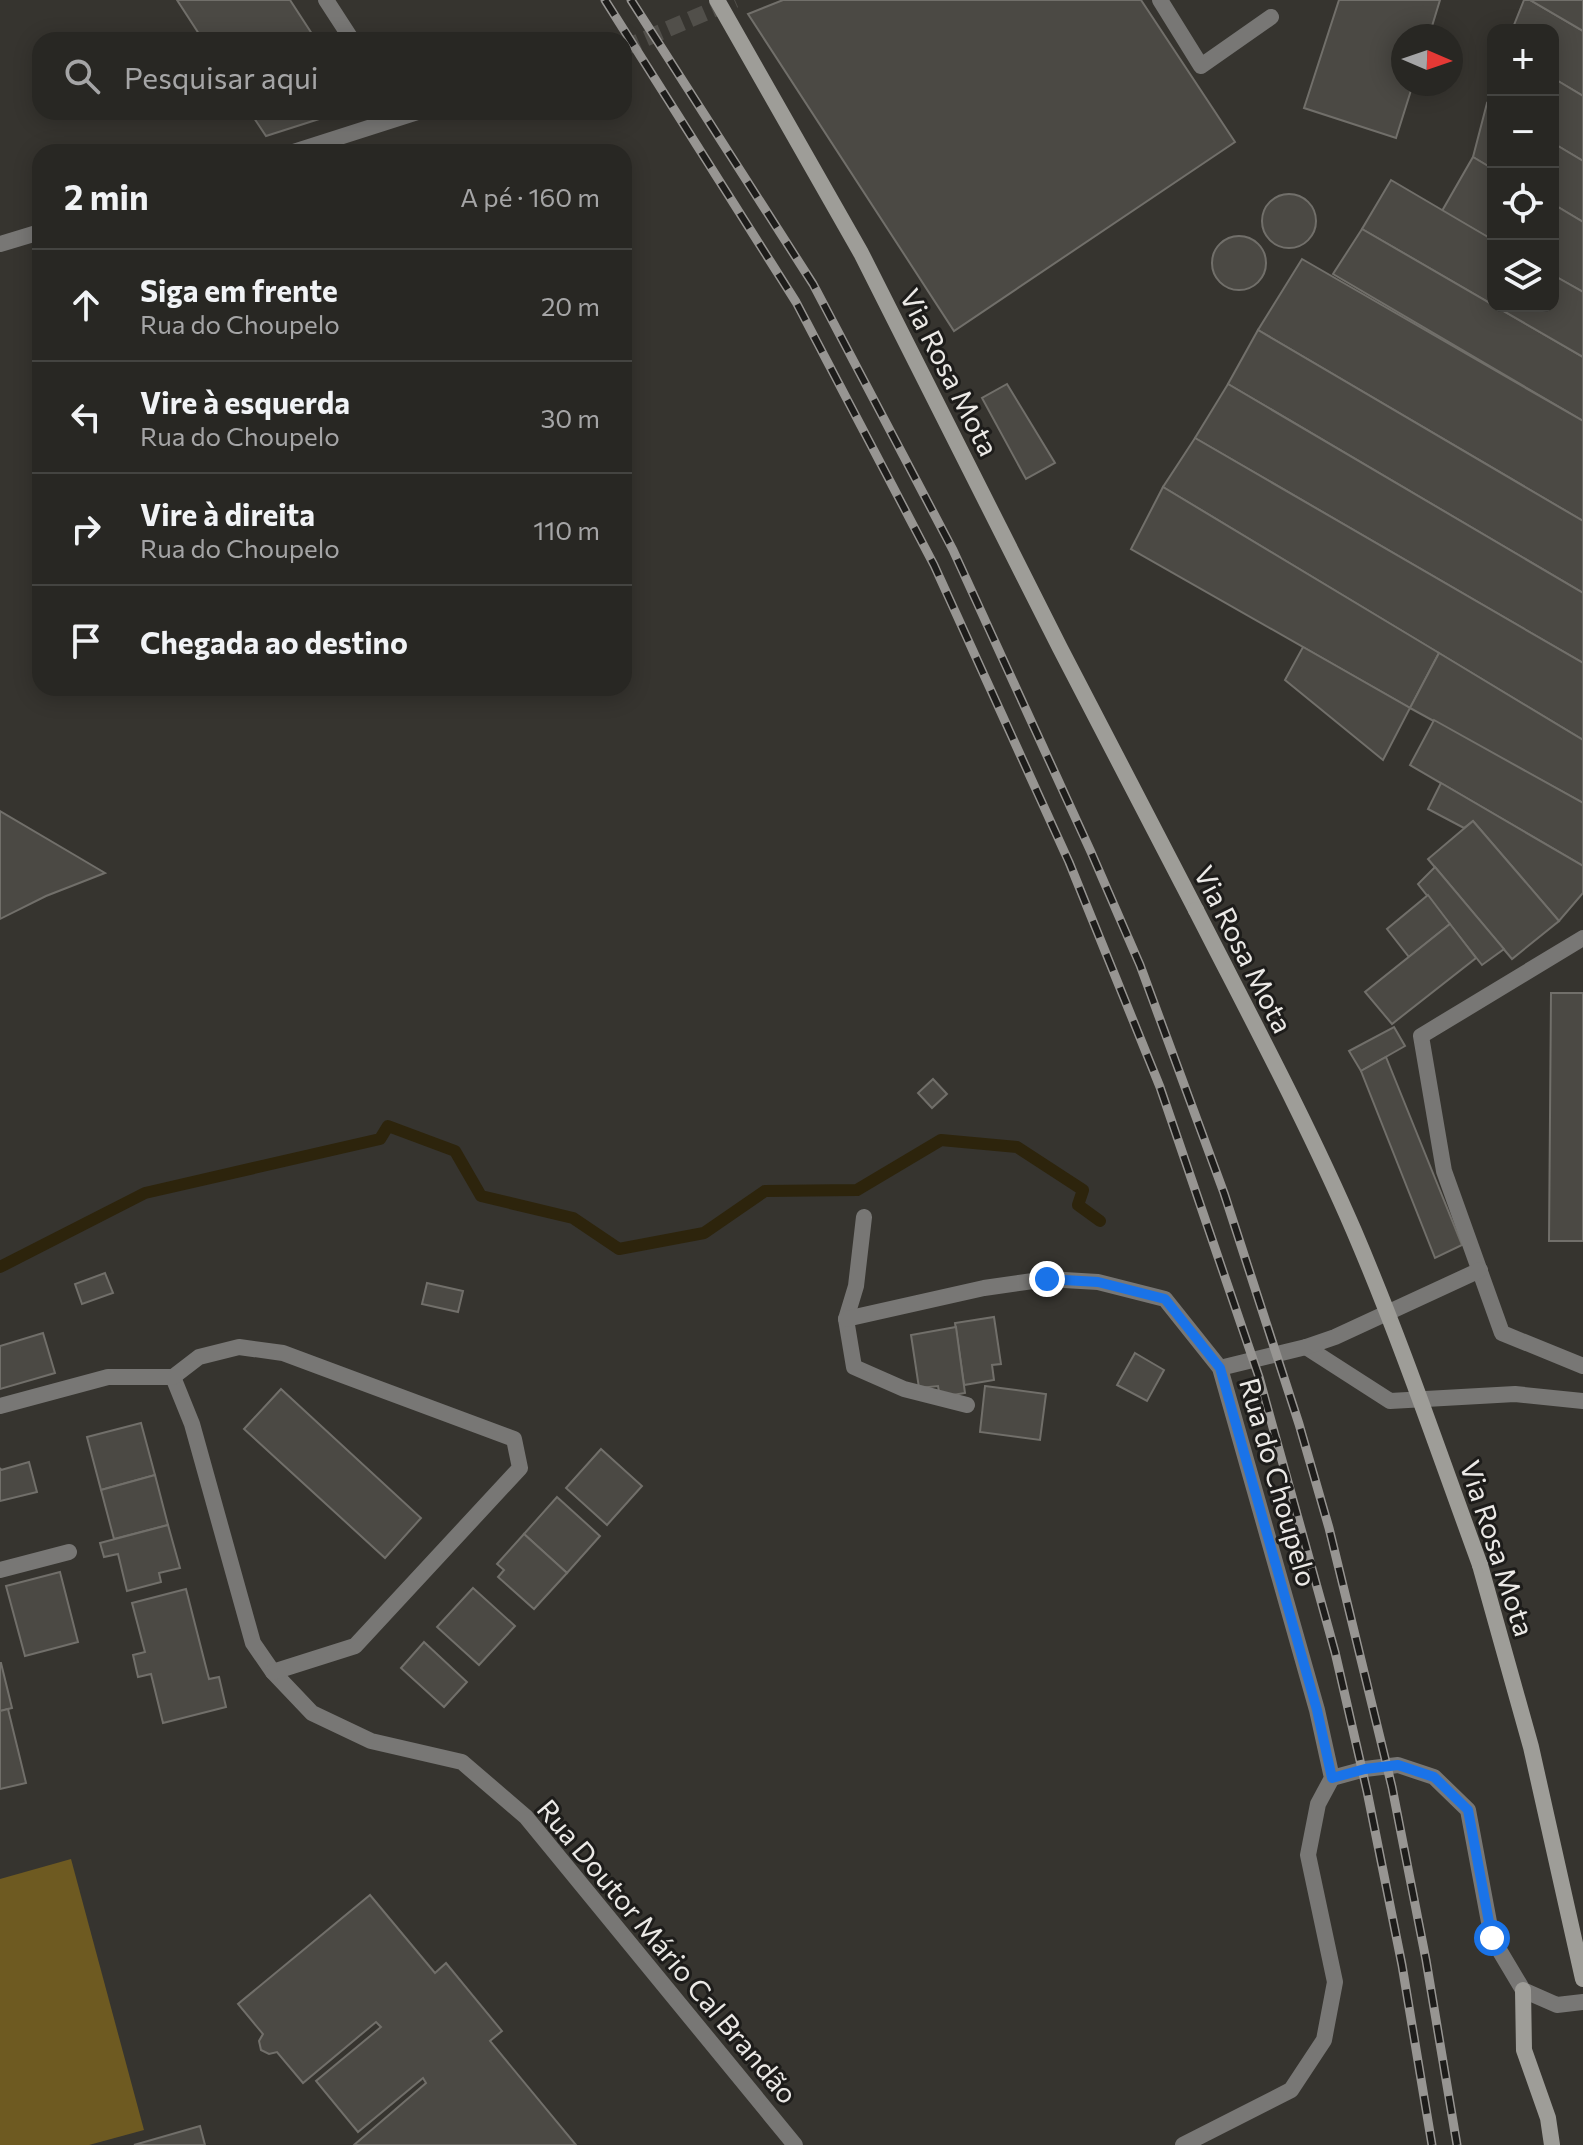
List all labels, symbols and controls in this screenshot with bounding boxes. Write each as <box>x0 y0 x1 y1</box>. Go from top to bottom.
north arrow <box>1391 24 1463 96</box>
map controls <box>1487 24 1559 312</box>
button: + <box>1487 24 1559 96</box>
search box <box>32 32 632 120</box>
icon: search <box>60 54 104 98</box>
text: Pesquisar aqui <box>124 58 319 95</box>
button: − <box>1487 96 1559 168</box>
button: locate <box>1487 168 1559 240</box>
text: 2 min <box>64 175 149 217</box>
text: A pé · 160 m <box>460 181 600 212</box>
button: layers <box>1487 240 1559 312</box>
text: Siga em frente <box>140 271 338 308</box>
icon: ahead <box>64 283 108 327</box>
street label: Via Rosa Mota <box>893 283 1007 461</box>
text: 20 m <box>541 290 600 321</box>
text: Rua do Choupelo <box>140 308 340 339</box>
text: Vire à esquerda <box>140 383 350 420</box>
icon: left <box>64 395 108 439</box>
text: 30 m <box>541 402 600 433</box>
text: Rua do Choupelo <box>140 420 340 451</box>
text: Vire à direita <box>140 495 315 532</box>
icon: right <box>64 507 108 551</box>
text: 110 m <box>533 514 600 545</box>
text: Rua do Choupelo <box>140 532 340 563</box>
icon: arrive <box>64 619 108 663</box>
text: Chegada ao destino <box>140 623 408 660</box>
street label: Via Rosa Mota <box>1187 860 1301 1038</box>
route end <box>1029 1261 1065 1297</box>
street label: Rua do Choupelo <box>1233 1374 1325 1590</box>
street label: Via Rosa Mota <box>1454 1456 1542 1640</box>
street label: Rua Doutor Mário Cal Brandão <box>531 1792 805 2110</box>
route start <box>1474 1920 1510 1956</box>

